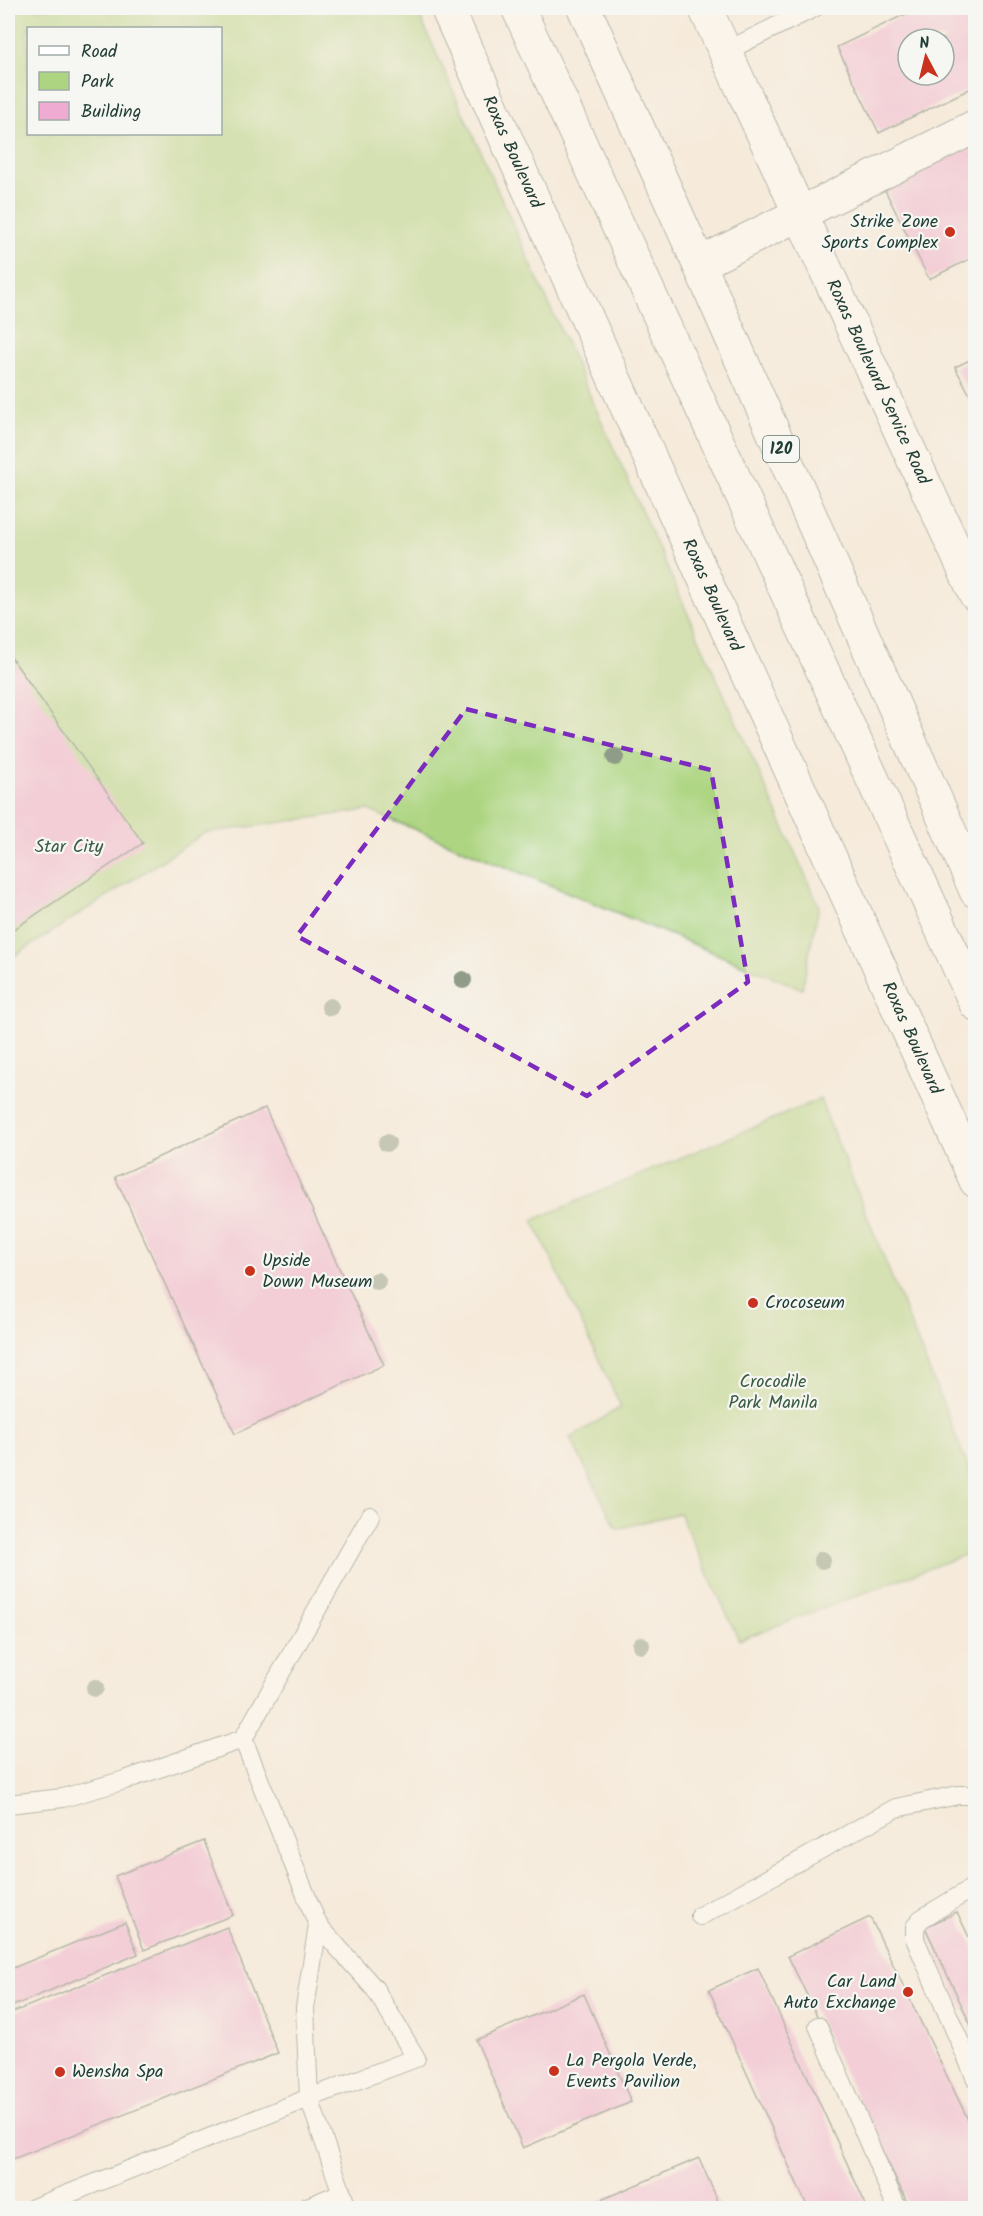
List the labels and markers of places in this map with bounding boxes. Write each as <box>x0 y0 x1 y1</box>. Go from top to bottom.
place label: Strike Zone Sports Complex <box>822 208 938 258</box>
marker: Strike Zone Sports Complex <box>943 225 957 239</box>
place label: Upside Down Museum <box>262 1247 372 1297</box>
marker: Upside Down Museum <box>243 1264 257 1278</box>
place label: Crocoseum <box>765 1289 845 1318</box>
marker: Crocoseum <box>746 1296 760 1310</box>
place label: Car Land Auto Exchange <box>784 1968 897 2018</box>
marker: Car Land Auto Exchange <box>901 1985 915 1999</box>
place label: La Pergola Verde, Events Pavilion <box>566 2047 697 2097</box>
place label: Wensha Spa <box>72 2058 163 2087</box>
marker: La Pergola Verde, Events Pavilion <box>547 2064 561 2078</box>
marker: Wensha Spa <box>53 2065 67 2079</box>

